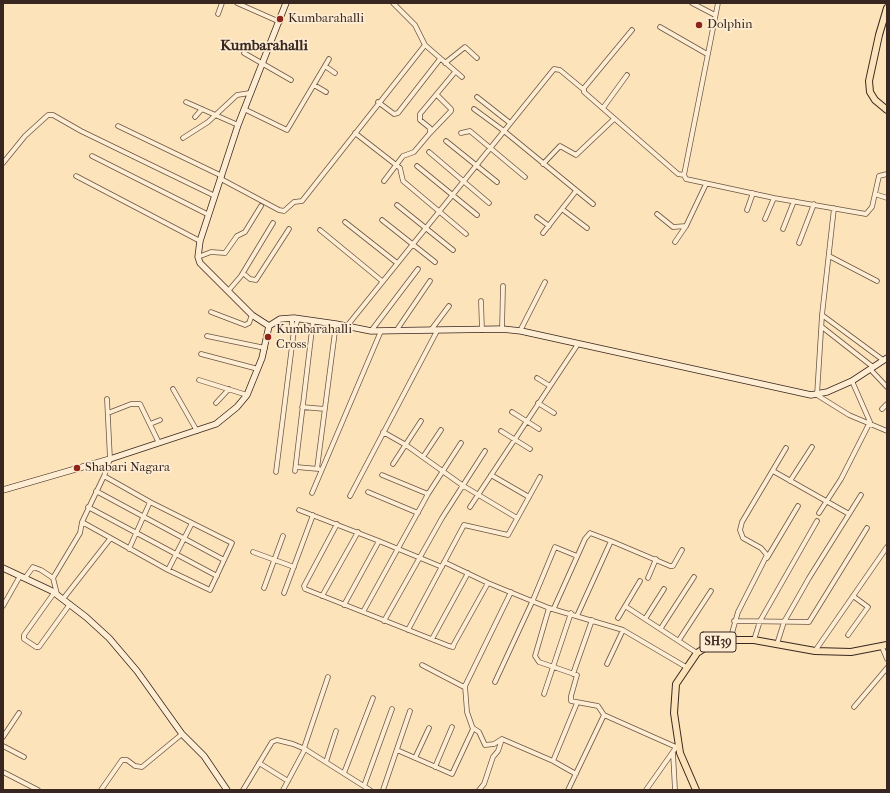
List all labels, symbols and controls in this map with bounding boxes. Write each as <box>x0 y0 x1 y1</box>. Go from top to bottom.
place label: Kumbarahalli <box>288 11 364 27</box>
marker: Kumbarahalli <box>275 14 285 24</box>
place label: Dolphin <box>707 17 753 33</box>
marker: Dolphin <box>694 20 704 30</box>
district label: Kumbarahalli <box>220 37 308 55</box>
place label: Kumbarahalli Cross <box>276 322 352 353</box>
marker: Kumbarahalli Cross <box>263 332 273 342</box>
place label: Shabari Nagara <box>85 460 170 476</box>
marker: Shabari Nagara <box>72 463 82 473</box>
road number: SH39 <box>700 632 736 652</box>

